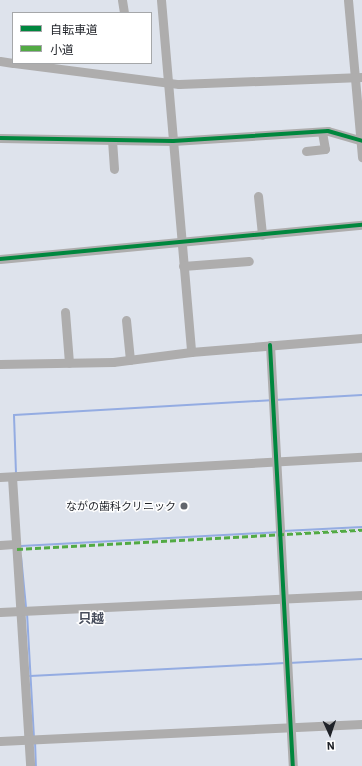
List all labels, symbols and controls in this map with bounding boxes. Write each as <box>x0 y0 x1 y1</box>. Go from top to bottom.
legend <box>12 12 152 64</box>
text: 自転車道 <box>50 22 98 37</box>
text: 小道 <box>50 42 74 57</box>
place label: ながの歯科クリニック <box>66 499 176 513</box>
marker: ながの歯科クリニック <box>179 501 189 511</box>
district label: 只越 <box>78 611 104 627</box>
north arrow <box>310 714 350 754</box>
text: N <box>326 739 335 753</box>

